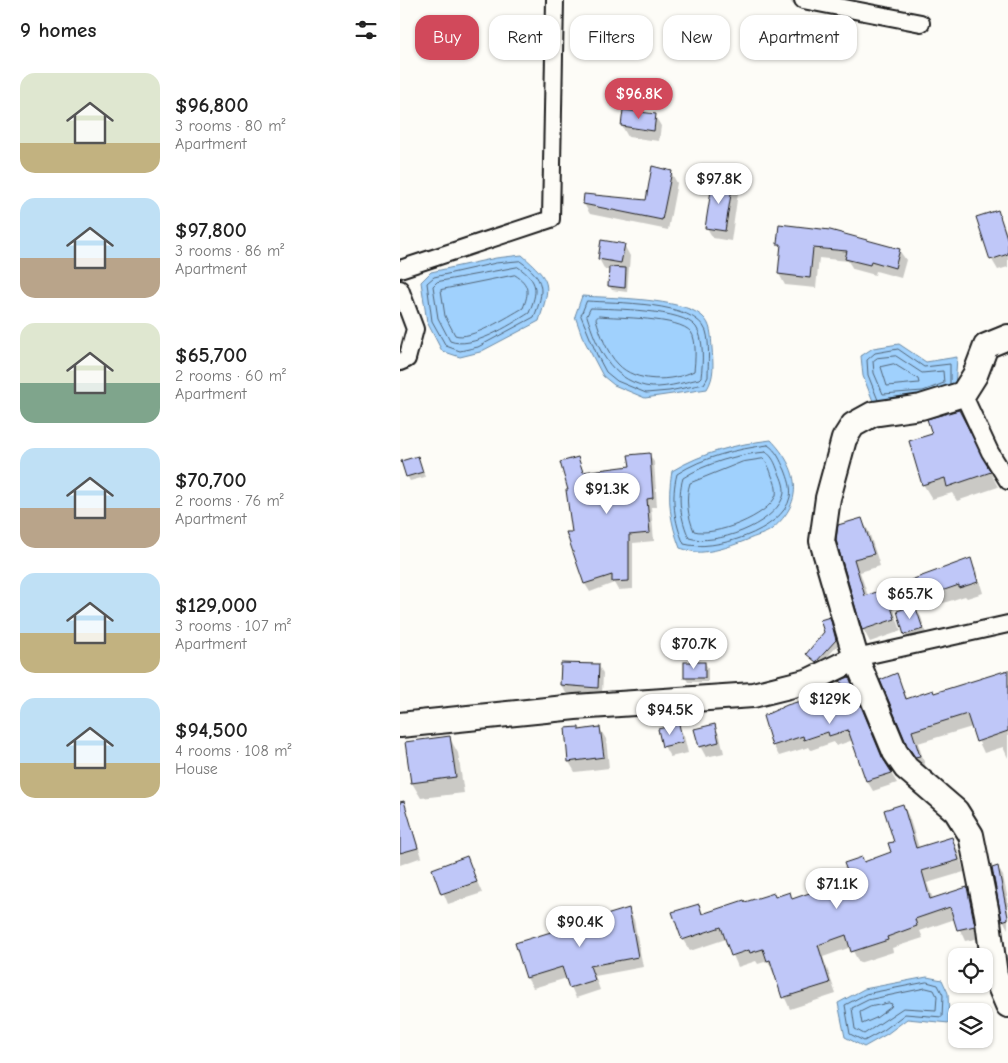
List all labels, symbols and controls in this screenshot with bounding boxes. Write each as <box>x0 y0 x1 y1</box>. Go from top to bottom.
chip: Buy <box>415 15 479 60</box>
chip: Rent <box>489 15 560 60</box>
chip: Filters <box>570 15 653 60</box>
chip: New <box>663 15 730 60</box>
chip: Apartment <box>740 15 857 60</box>
icon: filters <box>352 16 380 44</box>
text: 9 homes <box>20 18 96 42</box>
pin: $96.8K <box>598 78 680 120</box>
text: $96.8K <box>616 85 662 103</box>
icon: home <box>60 93 120 153</box>
text: $96,800 <box>175 93 248 117</box>
text: 3 rooms · 80 m² <box>175 117 285 135</box>
text: Apartment <box>175 135 247 153</box>
pin: $97.8K <box>678 162 760 205</box>
text: $97.8K <box>696 170 742 188</box>
icon: home <box>60 218 120 278</box>
text: $97,800 <box>175 218 247 242</box>
text: 3 rooms · 86 m² <box>175 242 284 260</box>
text: Apartment <box>175 260 247 278</box>
icon: home <box>60 343 120 403</box>
text: $65,700 <box>175 343 247 367</box>
text: 2 rooms · 60 m² <box>175 367 286 385</box>
text: Apartment <box>175 385 247 403</box>
icon: home <box>60 468 120 528</box>
text: $70,700 <box>175 468 247 492</box>
pin: $91.3K <box>566 472 648 515</box>
text: $91.3K <box>585 480 629 498</box>
text: 2 rooms · 76 m² <box>175 492 284 510</box>
text: Apartment <box>175 510 247 528</box>
pin: $65.7K <box>869 578 951 620</box>
text: $65.7K <box>887 585 933 603</box>
icon: home <box>60 593 120 653</box>
text: $129,000 <box>175 593 257 617</box>
text: 3 rooms · 107 m² <box>175 617 291 635</box>
pin: $70.7K <box>653 628 735 670</box>
text: Apartment <box>175 635 247 653</box>
text: $70.7K <box>671 635 717 653</box>
pin: $129K <box>795 682 865 725</box>
text: $129K <box>809 690 851 708</box>
pin: $94.5K <box>629 694 711 736</box>
text: $94.5K <box>647 701 693 719</box>
icon: home <box>60 718 120 778</box>
text: $94,500 <box>175 718 248 742</box>
text: 4 rooms · 108 m² <box>175 742 291 760</box>
text: House <box>175 760 218 778</box>
pin: $71.1K <box>796 868 878 910</box>
text: $71.1K <box>816 875 858 893</box>
pin: $90.4K <box>539 906 621 948</box>
text: $90.4K <box>557 913 603 931</box>
map controls <box>948 948 993 1048</box>
button: locate <box>948 948 993 993</box>
button: layers <box>948 1003 993 1048</box>

